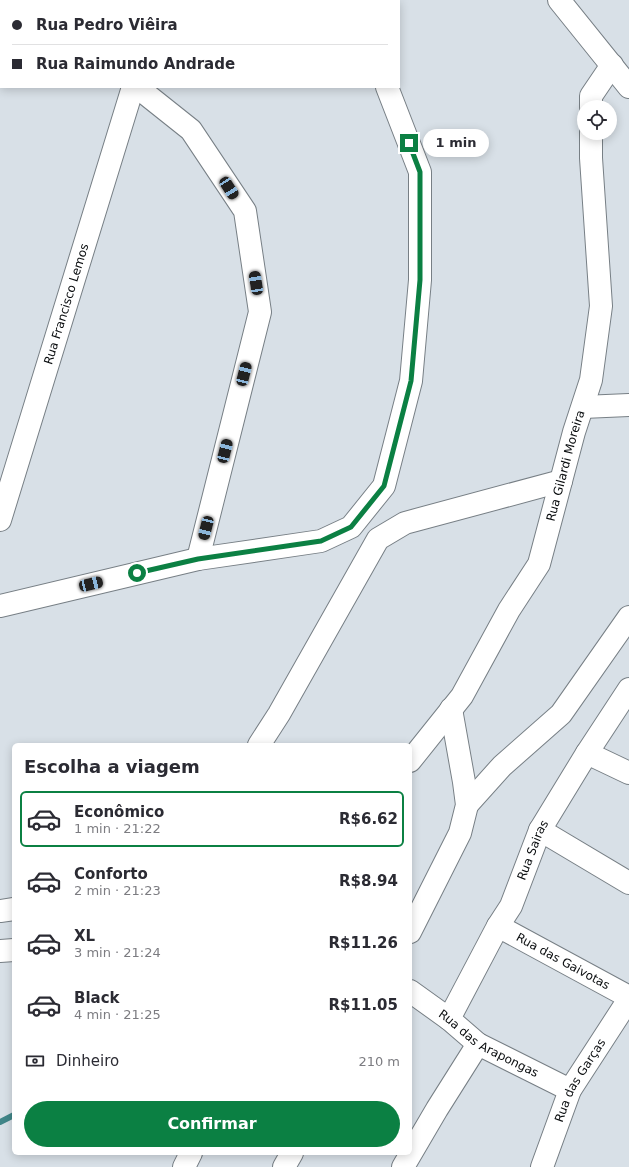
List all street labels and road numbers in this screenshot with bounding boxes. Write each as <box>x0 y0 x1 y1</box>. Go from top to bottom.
street label: Rua Francisco Lemos <box>41 242 92 366</box>
street label: Rua Gilardi Moreira <box>544 408 588 523</box>
street label: Rua Sairas <box>515 817 551 882</box>
street label: Rua das Gaivotas <box>514 930 612 992</box>
street label: Rua das Arapongas <box>436 1007 541 1080</box>
street label: Rua das Garças <box>552 1036 608 1124</box>

